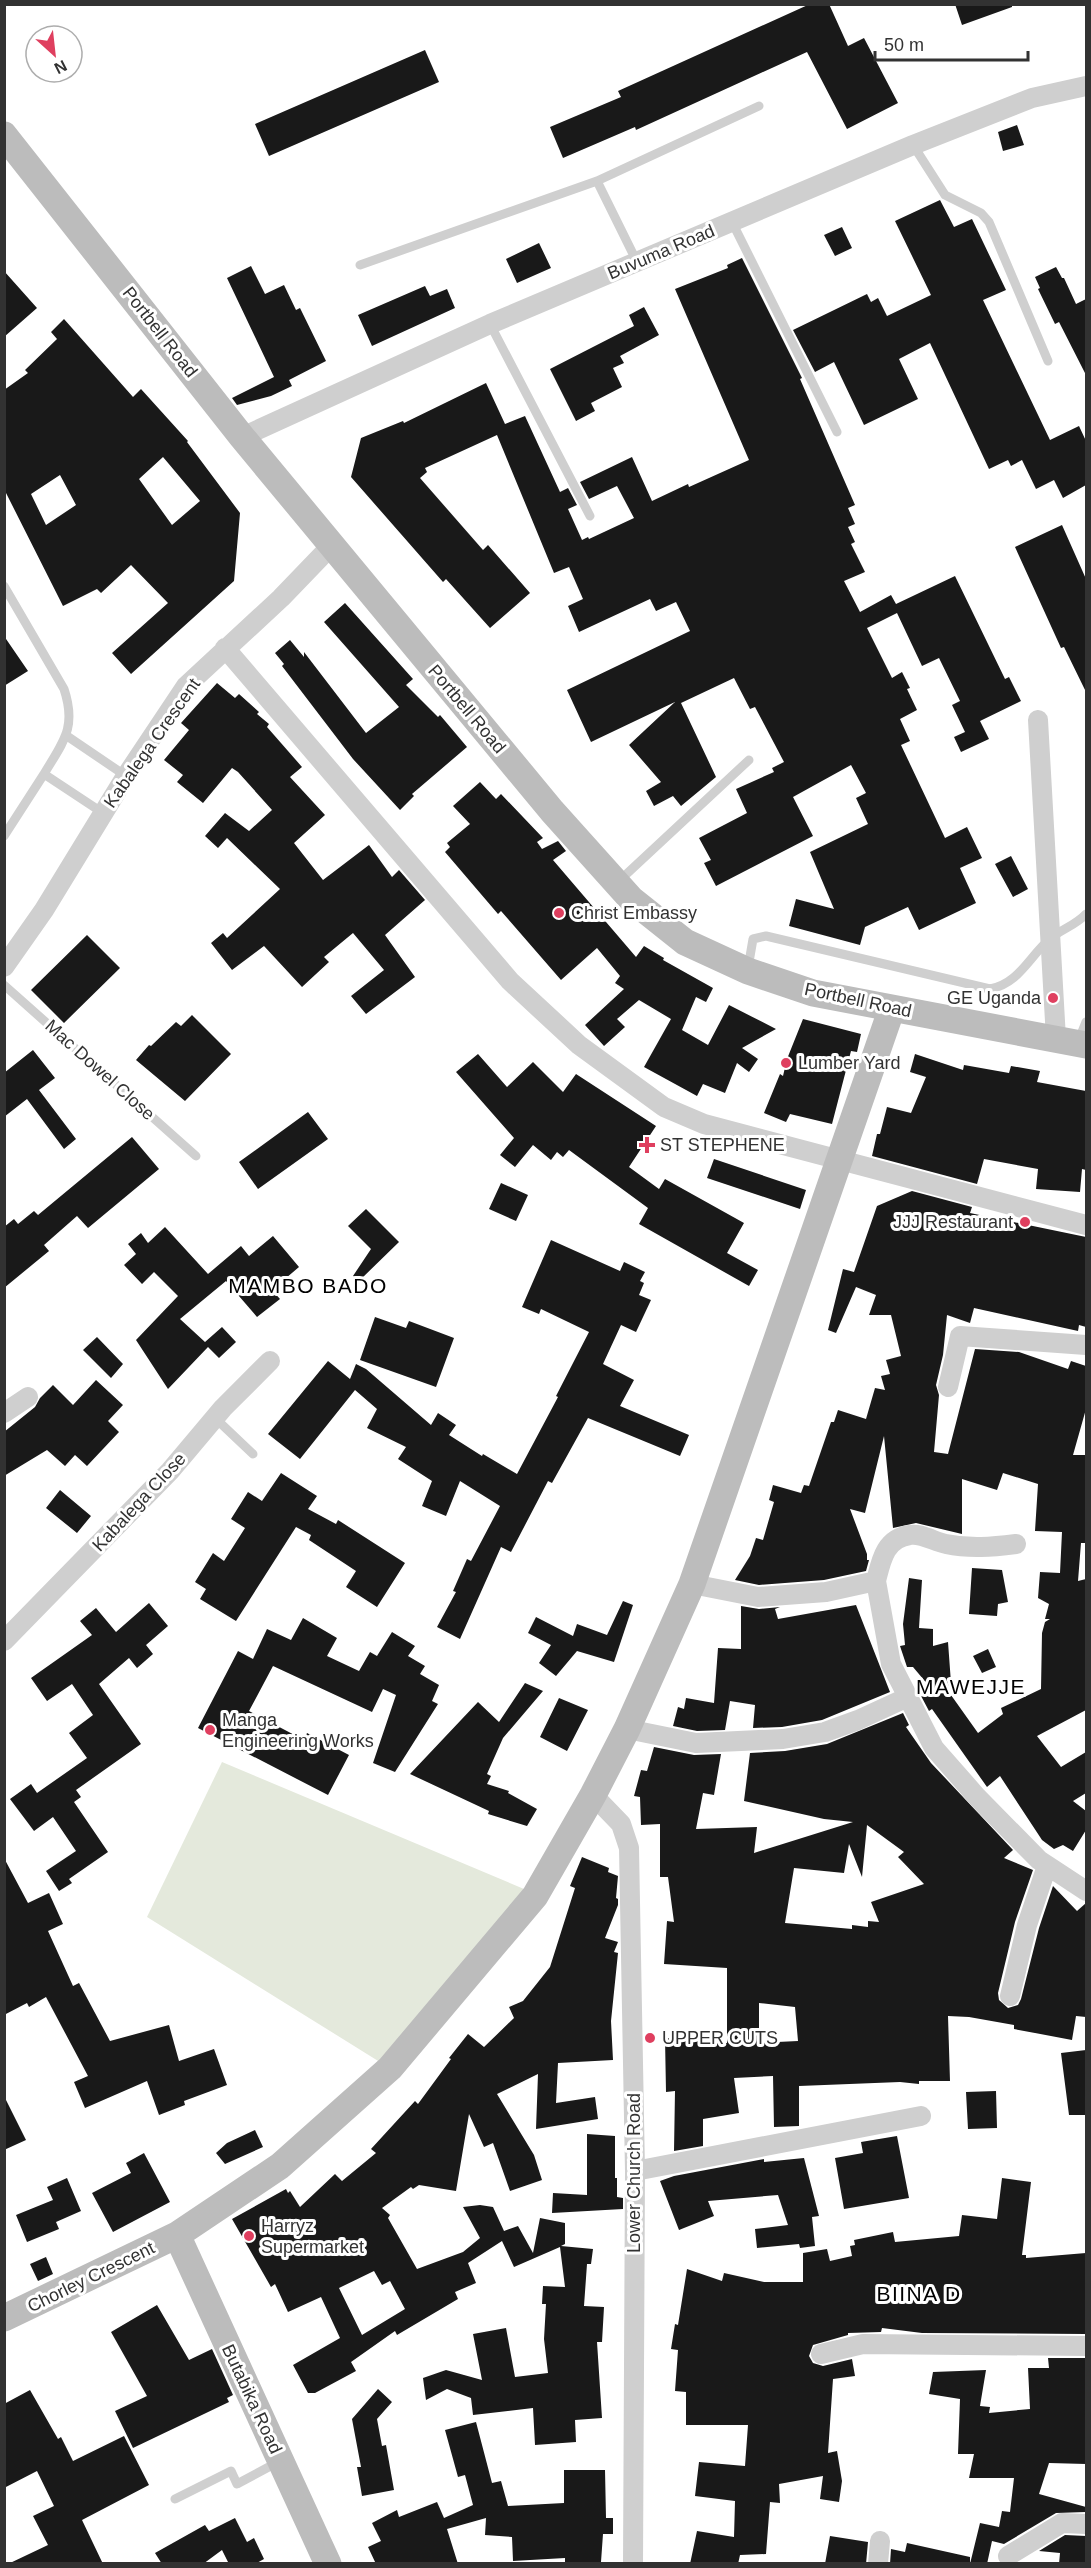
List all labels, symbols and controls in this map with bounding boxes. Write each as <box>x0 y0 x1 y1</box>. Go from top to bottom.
north arrow <box>24 24 84 84</box>
scale bar <box>875 24 1028 62</box>
text: 50 m <box>884 35 924 55</box>
text: N <box>52 57 70 77</box>
street label: Buvuma Road <box>605 221 717 283</box>
street label: Portbell Road <box>119 283 201 381</box>
street label: Portbell Road <box>424 661 510 757</box>
street label: Kabalega Crescent <box>100 675 204 811</box>
place label: Christ Embassy <box>571 903 697 923</box>
marker: Christ Embassy <box>552 906 566 920</box>
street label: Portbell Road <box>803 979 913 1021</box>
place label: GE Uganda <box>947 988 1042 1008</box>
marker: GE Uganda <box>1046 991 1060 1005</box>
street label: Mac Dowel Close <box>41 1016 159 1124</box>
place label: Lumber Yard <box>798 1053 900 1073</box>
marker: Lumber Yard <box>779 1056 793 1070</box>
place label: ST STEPHENE <box>660 1135 785 1155</box>
marker: ST STEPHENE <box>638 1136 656 1154</box>
place label: JJJ Restaurant <box>893 1212 1013 1232</box>
marker: JJJ Restaurant <box>1018 1215 1032 1229</box>
district label: MAMBO BADO <box>228 1274 388 1297</box>
street label: Kabalega Close <box>88 1449 190 1555</box>
district label: MAWEJJE <box>916 1675 1026 1698</box>
place label: Manga Engineering Works <box>222 1710 374 1751</box>
marker: Manga Engineering Works <box>203 1723 217 1737</box>
place label: UPPER CUTS <box>662 2028 778 2048</box>
marker: UPPER CUTS <box>643 2031 657 2045</box>
street label: Lower Church Road <box>624 2093 644 2253</box>
place label: Harryz Supermarket <box>261 2216 364 2257</box>
marker: Harryz Supermarket <box>242 2229 256 2243</box>
street label: Chorley Crescent <box>24 2238 158 2316</box>
district label: BIINA D <box>876 2282 962 2305</box>
street label: Butabika Road <box>218 2341 286 2457</box>

